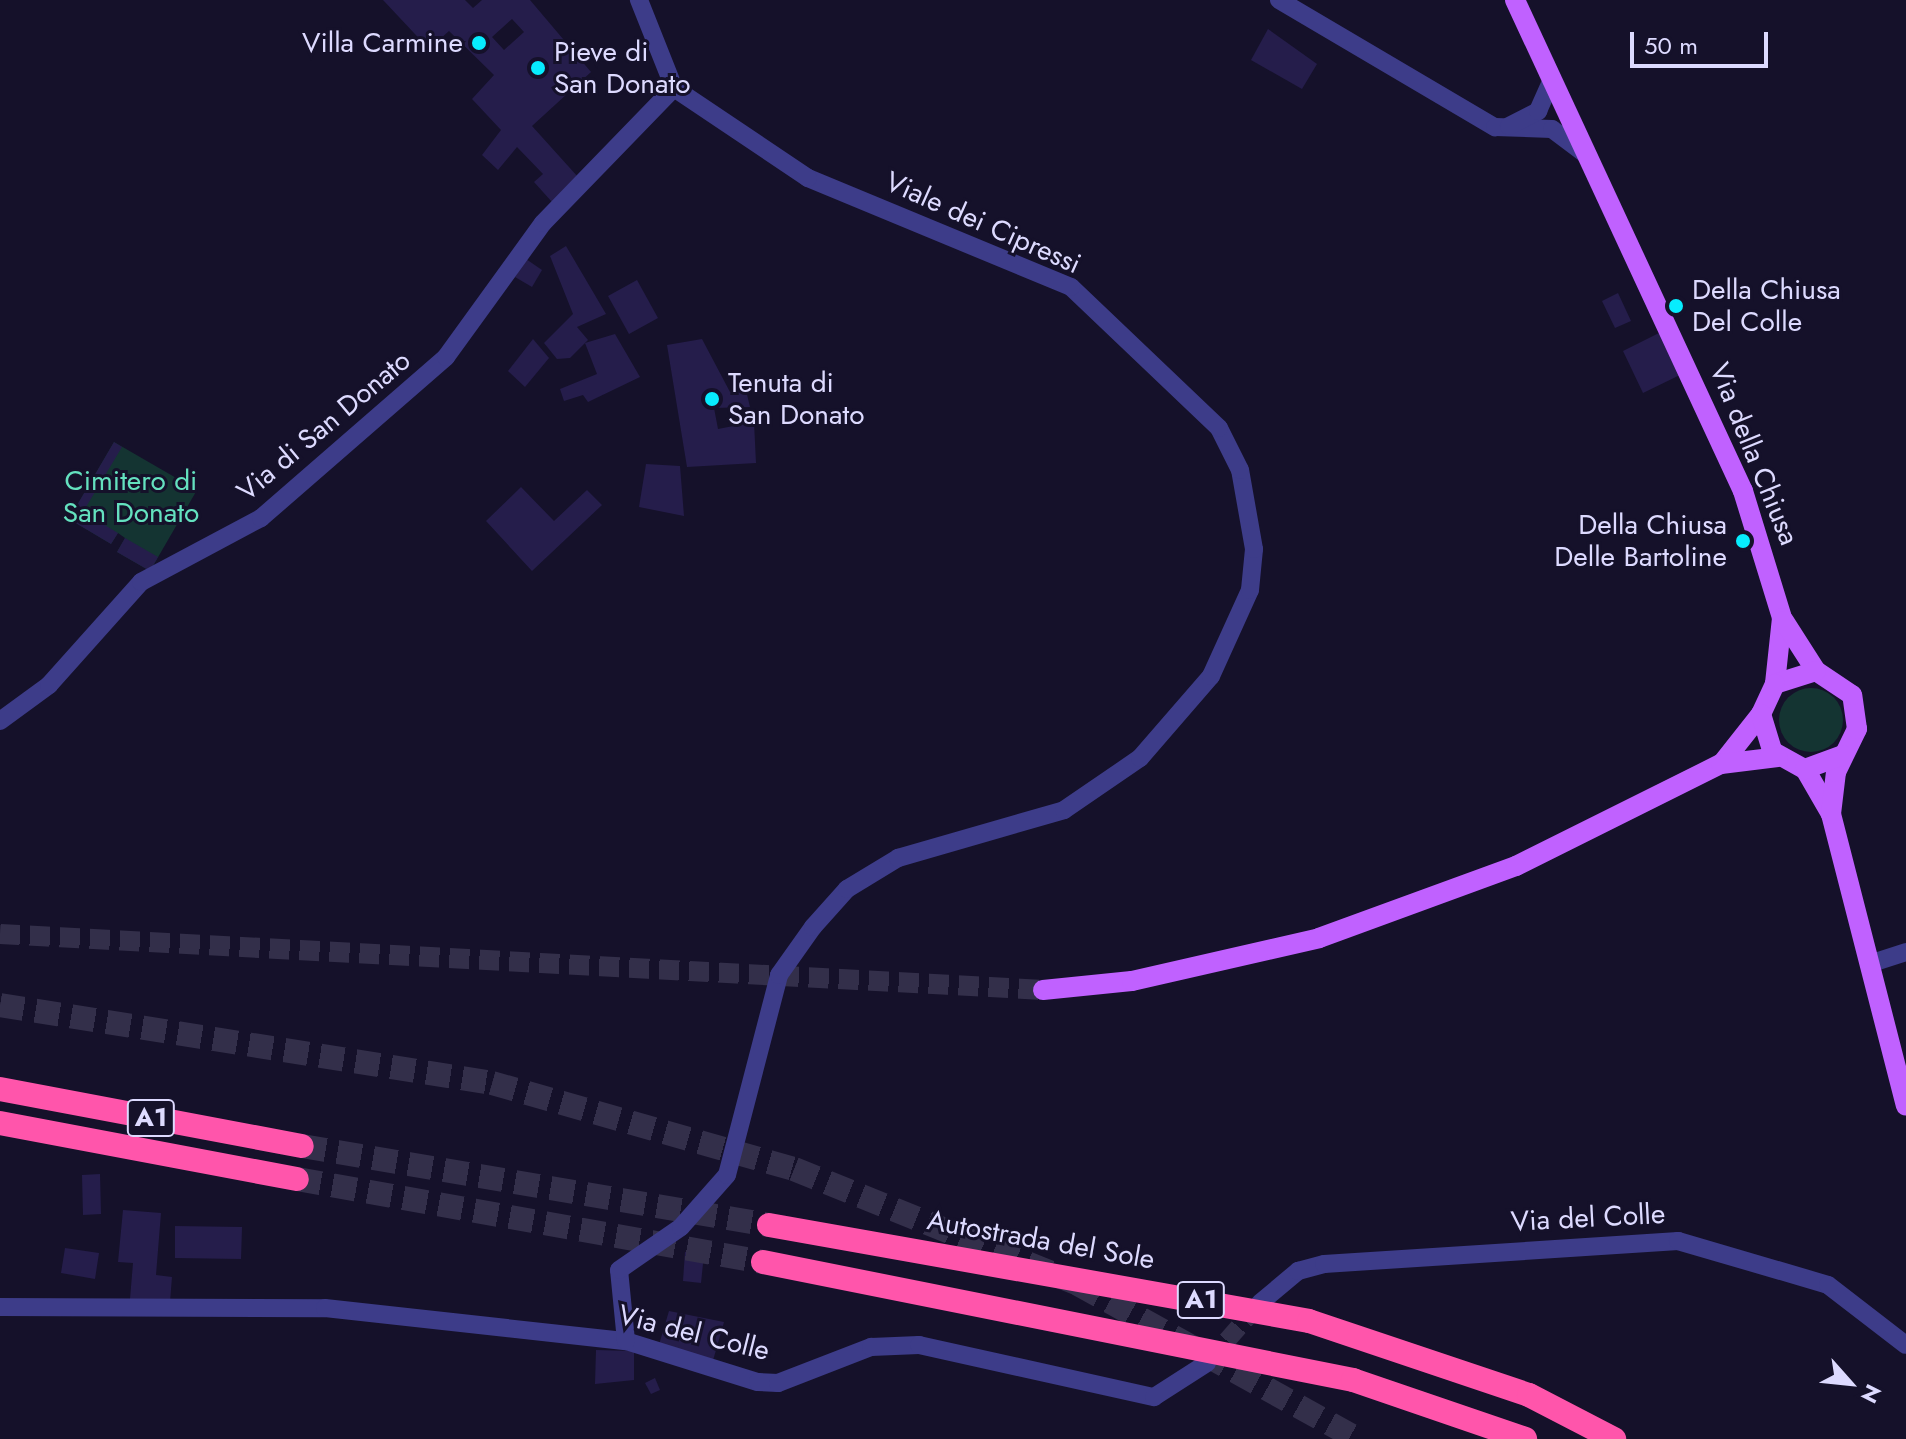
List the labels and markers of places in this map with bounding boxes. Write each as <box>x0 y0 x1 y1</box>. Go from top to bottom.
place label: Villa Carmine <box>302 26 463 60</box>
marker: Villa Carmine <box>470 34 488 52</box>
place label: Pieve di San Donato <box>554 35 690 101</box>
marker: Pieve di San Donato <box>529 59 547 77</box>
place label: Della Chiusa Del Colle <box>1692 273 1841 339</box>
marker: Della Chiusa Del Colle <box>1667 297 1685 315</box>
place label: Tenuta di San Donato <box>728 366 864 432</box>
marker: Tenuta di San Donato <box>703 390 721 408</box>
place label: Della Chiusa Delle Bartoline <box>1554 508 1727 574</box>
marker: Della Chiusa Delle Bartoline <box>1734 532 1752 550</box>

